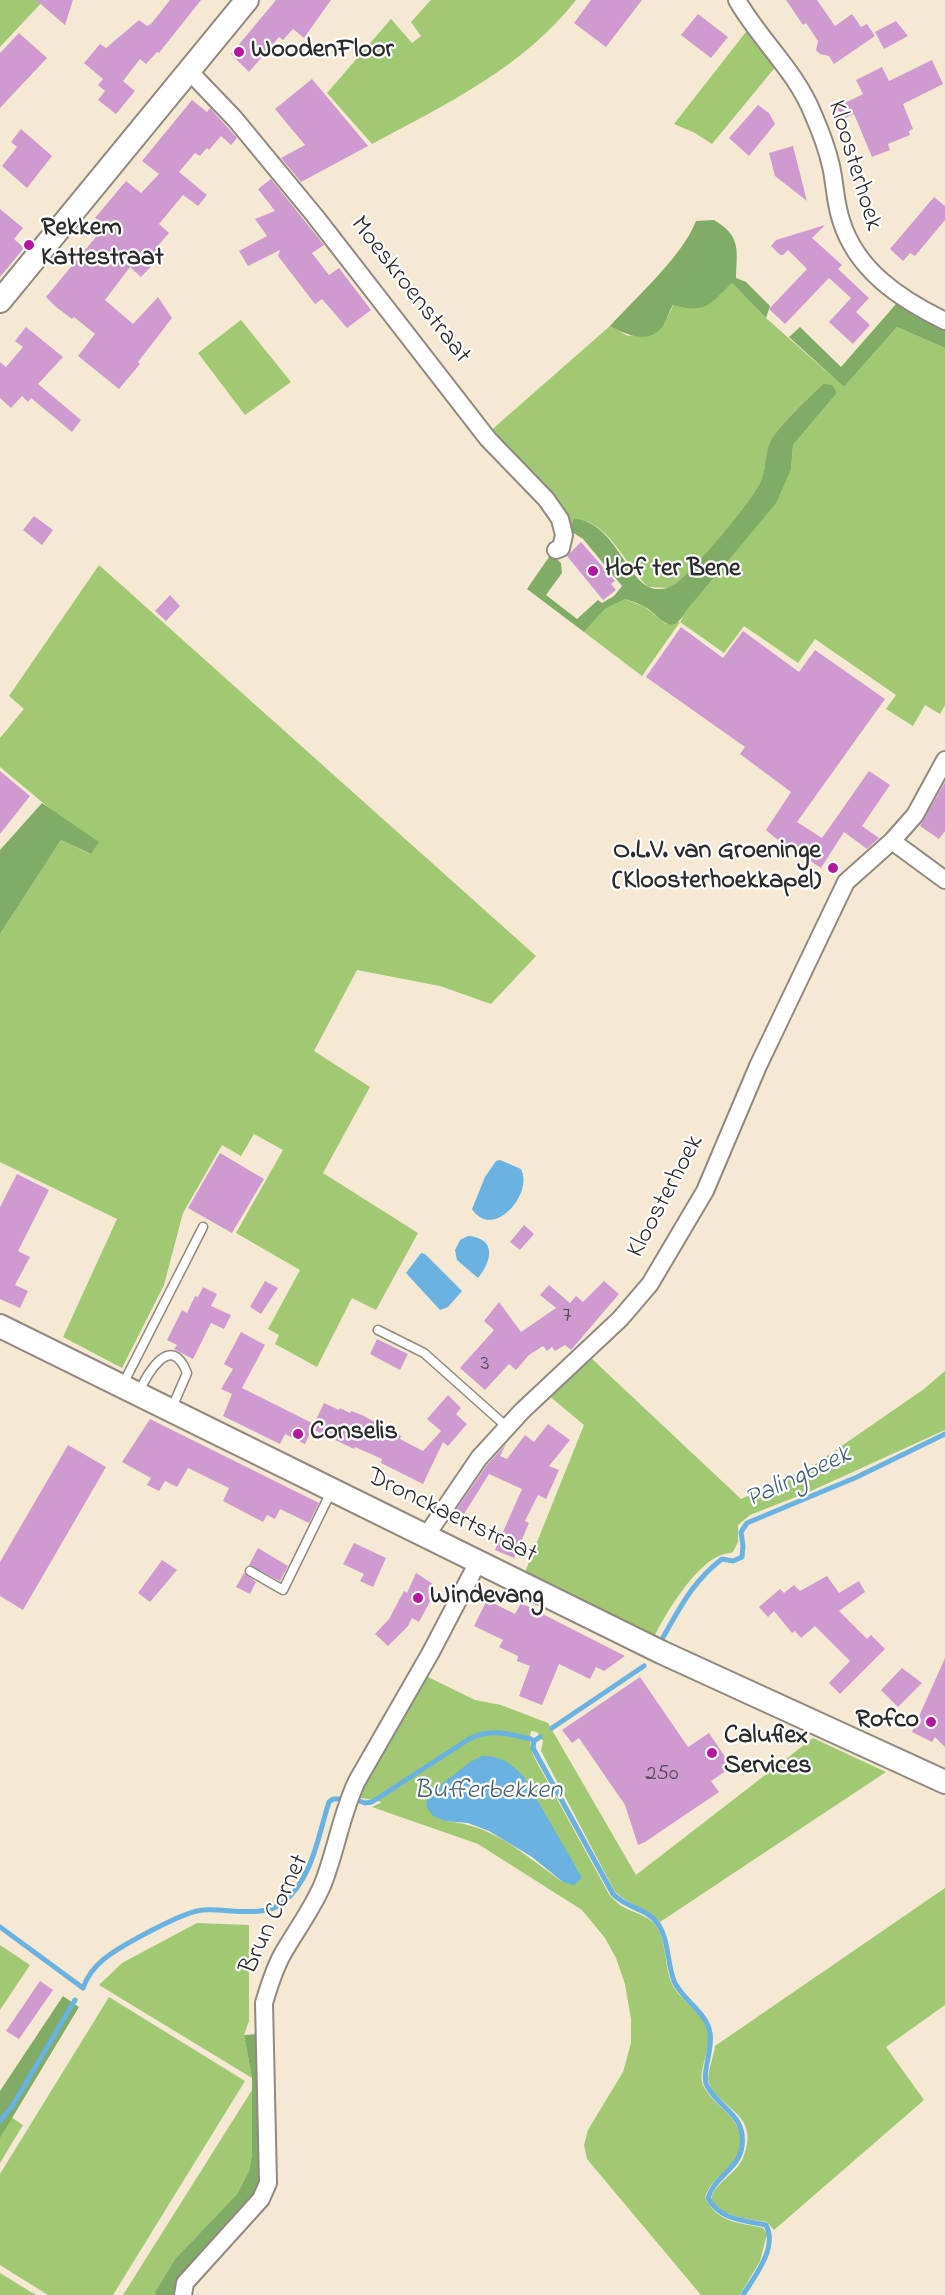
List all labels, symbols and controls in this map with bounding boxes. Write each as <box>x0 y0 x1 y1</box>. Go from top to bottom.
place label: WoodenFloor <box>251 36 394 68</box>
marker: WoodenFloor <box>232 45 246 59</box>
street label: Kloosterhoek <box>818 97 888 235</box>
street label: Moeskroenstraat <box>342 211 476 371</box>
place label: Rekkem Kattestraat <box>41 214 164 276</box>
marker: Rekkem Kattestraat <box>22 238 36 252</box>
place label: Hof ter Bene <box>605 555 741 587</box>
marker: Hof ter Bene <box>586 564 600 578</box>
place label: O.L.V. van Groeninge (Kloosterhoekkapel) <box>612 837 821 898</box>
marker: O.L.V. van Groeninge (Kloosterhoekkapel) <box>826 861 840 875</box>
street label: Kloosterhoek <box>622 1130 712 1264</box>
house number: 7 <box>562 1304 572 1330</box>
house number: 3 <box>480 1352 490 1378</box>
place label: Conselis <box>310 1418 398 1450</box>
marker: Conselis <box>291 1427 305 1441</box>
water label: Palingbeek <box>741 1441 857 1517</box>
street label: Dronckaertstraat <box>361 1462 541 1572</box>
place label: Windevang <box>430 1582 544 1614</box>
marker: Windevang <box>411 1591 425 1605</box>
place label: Rofco <box>856 1706 919 1738</box>
marker: Rofco <box>924 1715 938 1729</box>
place label: Caluflex Services <box>724 1722 812 1784</box>
marker: Caluflex Services <box>705 1746 719 1760</box>
house number: 250 <box>645 1762 679 1788</box>
water label: Bufferbekken <box>414 1777 562 1809</box>
street label: Brun Cornet <box>235 1850 317 1980</box>

